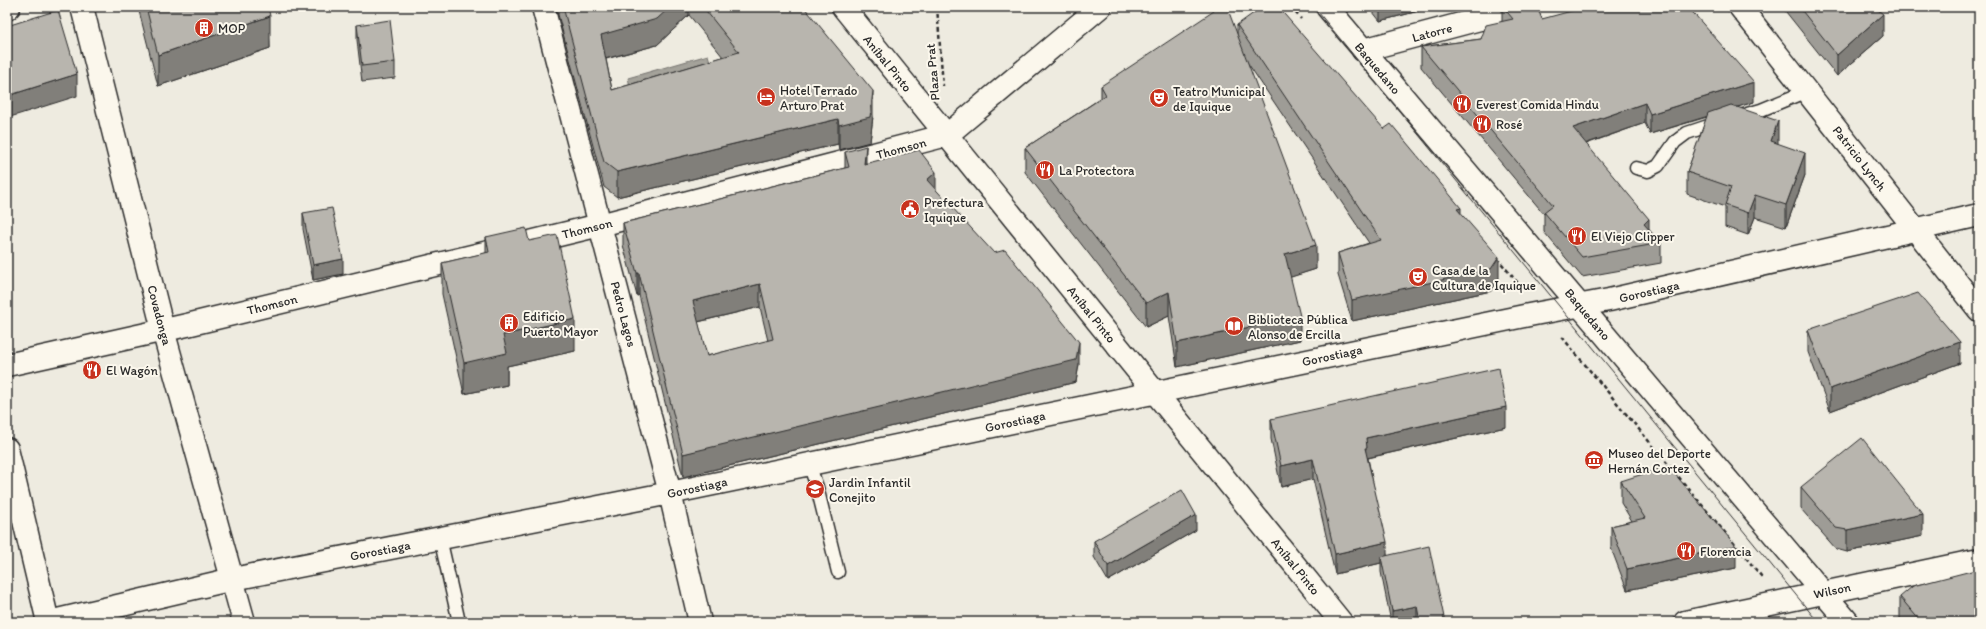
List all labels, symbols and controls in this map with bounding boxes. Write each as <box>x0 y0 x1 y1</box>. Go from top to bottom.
building icon: MOP <box>193 17 215 39</box>
street label: Latorre <box>1410 20 1454 45</box>
place label: MOP <box>218 21 246 36</box>
street label: Aníbal Pinto <box>860 32 915 95</box>
street label: Baquedano <box>1352 39 1404 98</box>
street label: Plaza Prat <box>923 43 942 101</box>
place label: Hotel Terrado Arturo Prat <box>780 83 858 113</box>
place label: Teatro Municipal de Iquique <box>1173 84 1266 114</box>
hotel icon: Hotel Terrado Arturo Prat <box>755 86 777 108</box>
theatre icon: Teatro Municipal de Iquique <box>1148 87 1170 109</box>
restaurant icon: Everest Comida Hindu <box>1451 93 1473 115</box>
place label: Everest Comida Hindu <box>1476 97 1599 112</box>
restaurant icon: Rosé <box>1471 113 1493 135</box>
place label: Rosé <box>1496 117 1522 132</box>
street label: Patricio Lynch <box>1830 123 1890 194</box>
street label: Thomson <box>874 134 928 162</box>
restaurant icon: La Protectora <box>1034 159 1056 181</box>
place label: La Protectora <box>1059 163 1135 178</box>
place label: Prefectura Iquique <box>924 195 984 225</box>
public building icon: Prefectura Iquique <box>899 198 921 220</box>
street label: Thomson <box>560 215 614 242</box>
restaurant icon: El Viejo Clipper <box>1566 225 1588 247</box>
place label: El Viejo Clipper <box>1591 229 1676 244</box>
place label: Casa de la Cultura de Iquique <box>1432 263 1536 293</box>
theatre icon: Casa de la Cultura de Iquique <box>1407 266 1429 288</box>
street label: Gorostiaga <box>1618 277 1681 306</box>
street label: Pedro Lagos <box>608 280 640 349</box>
street label: Covadonga <box>144 283 175 347</box>
street label: Aníbal Pinto <box>1064 283 1119 346</box>
street label: Baquedano <box>1562 285 1614 344</box>
street label: Thomson <box>245 291 299 318</box>
place label: Edificio Puerto Mayor <box>523 309 599 339</box>
building icon: Edificio Puerto Mayor <box>498 312 520 334</box>
place label: Biblioteca Pública Alonso de Ercilla <box>1248 312 1348 342</box>
library icon: Biblioteca Pública Alonso de Ercilla <box>1223 315 1245 337</box>
street label: Gorostiaga <box>1301 342 1364 369</box>
restaurant icon: El Wagón <box>81 359 103 381</box>
place label: El Wagón <box>106 363 158 378</box>
street label: Gorostiaga <box>984 408 1047 435</box>
place label: Museo del Deporte Hernán Cortez <box>1608 446 1711 476</box>
museum icon: Museo del Deporte Hernán Cortez <box>1583 449 1605 471</box>
street label: Gorostiaga <box>666 474 729 501</box>
place label: Jardin Infantil Conejito <box>829 475 911 505</box>
school or university icon: Jardin Infantil Conejito <box>804 478 826 500</box>
street label: Aníbal Pinto <box>1268 535 1323 598</box>
street label: Gorostiaga <box>349 537 412 564</box>
restaurant icon: Florencia <box>1675 540 1697 562</box>
place label: Florencia <box>1700 544 1752 559</box>
street label: Wilson <box>1812 579 1853 602</box>

